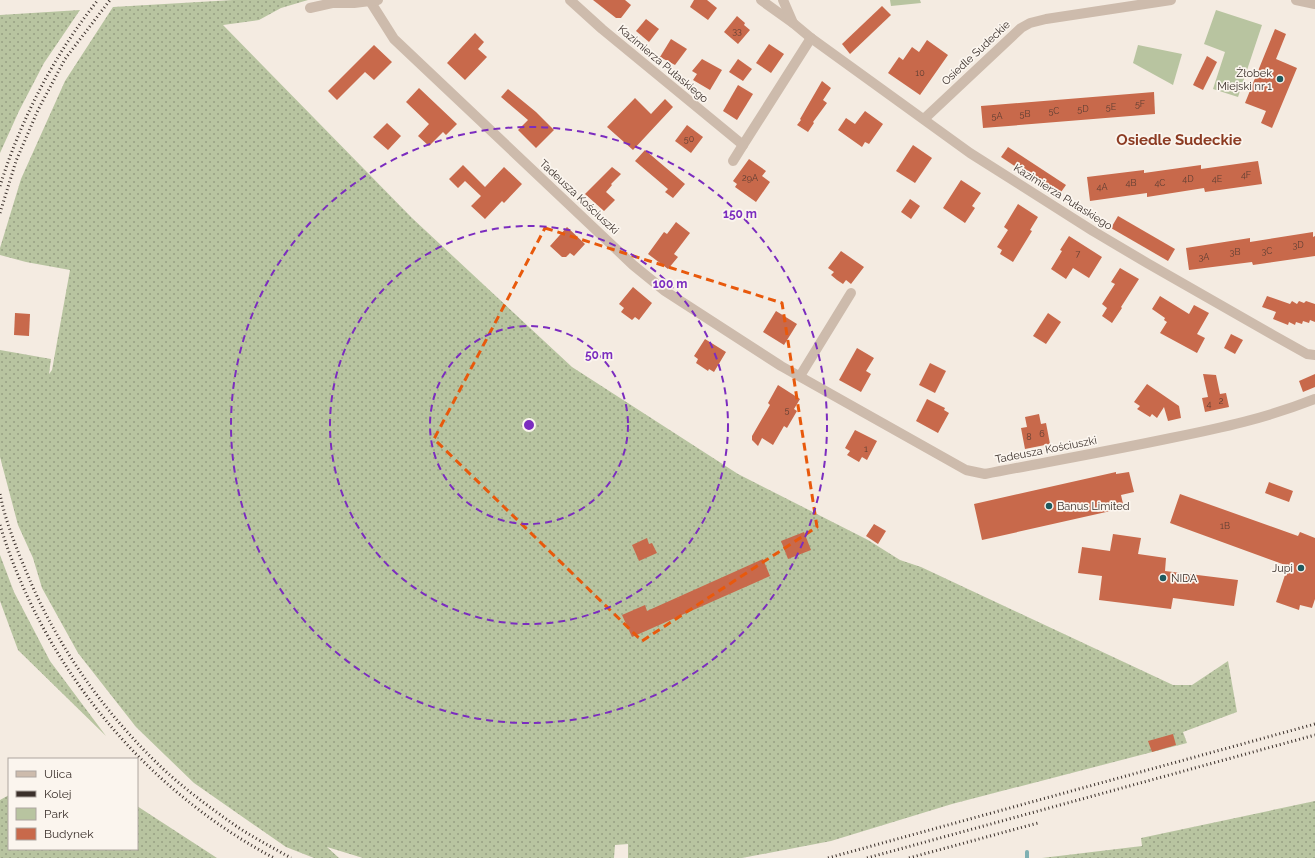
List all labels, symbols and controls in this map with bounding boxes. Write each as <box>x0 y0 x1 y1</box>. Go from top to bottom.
street label: Osiedle Sudeckie <box>939 18 1013 88</box>
street label: Kazimierza Pułaskiego <box>615 22 711 106</box>
house number: 33 <box>732 26 742 36</box>
place label: Żłobek Miejski nr 1 <box>1217 67 1272 93</box>
house number: 10 <box>915 68 925 78</box>
marker: Żłobek Miejski nr 1 <box>1275 74 1285 84</box>
house number: 5F <box>1135 99 1145 109</box>
house number: 5E <box>1106 102 1117 112</box>
house number: 5D <box>1077 104 1089 114</box>
house number: 5C <box>1048 106 1060 116</box>
house number: 5B <box>1020 109 1030 119</box>
house number: 5A <box>992 111 1003 121</box>
district label: Osiedle Sudeckie <box>1116 131 1242 149</box>
house number: 50 <box>684 134 695 144</box>
street label: Tadeusza Kościuszki <box>537 157 621 237</box>
street label: Kazimierza Pułaskiego <box>1011 161 1115 233</box>
house number: 4F <box>1241 170 1251 180</box>
house number: 29A <box>742 173 758 183</box>
house number: 4D <box>1182 174 1194 184</box>
house number: 4E <box>1212 174 1223 184</box>
house number: 4B <box>1126 178 1136 188</box>
house number: 4C <box>1154 178 1166 188</box>
house number: 4A <box>1097 182 1108 192</box>
text: 150 m <box>723 207 757 221</box>
house number: 3D <box>1292 240 1304 250</box>
house number: 3C <box>1262 246 1272 256</box>
house number: 3B <box>1230 247 1240 257</box>
house number: 7 <box>1076 249 1081 259</box>
house number: 3A <box>1199 252 1209 262</box>
text: 100 m <box>653 277 687 291</box>
text: 50 m <box>585 348 613 362</box>
house number: 2 <box>1219 396 1224 406</box>
house number: 4 <box>1207 399 1212 409</box>
house number: 5 <box>785 405 790 415</box>
centre of rings <box>522 418 536 432</box>
house number: 6 <box>1039 429 1045 439</box>
house number: 8 <box>1026 432 1032 442</box>
street label: Tadeusza Kościuszki <box>994 434 1098 466</box>
house number: 1 <box>864 444 868 454</box>
place label: Banus Limited <box>1057 500 1130 513</box>
marker: Banus Limited <box>1044 501 1054 511</box>
house number: 1B <box>1220 521 1230 531</box>
place label: Jupi <box>1272 562 1293 575</box>
marker: Jupi <box>1296 563 1306 573</box>
place label: NIDA <box>1171 572 1198 585</box>
marker: NIDA <box>1158 573 1168 583</box>
legend <box>8 758 138 850</box>
text: Ulica <box>44 767 72 781</box>
text: Kolej <box>44 787 72 801</box>
text: Park <box>44 807 69 821</box>
text: Budynek <box>44 827 94 841</box>

